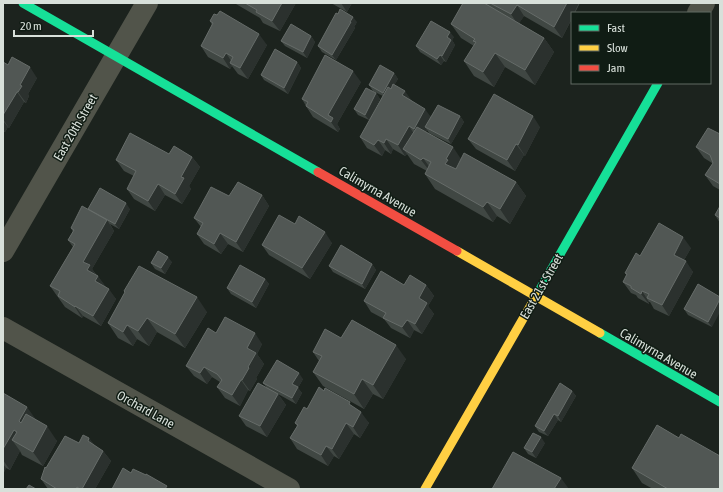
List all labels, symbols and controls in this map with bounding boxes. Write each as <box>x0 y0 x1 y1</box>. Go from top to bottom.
scale bar <box>14 12 93 38</box>
legend <box>571 12 711 84</box>
text: 20 m <box>20 19 42 33</box>
text: Fast <box>607 21 625 35</box>
text: Slow <box>607 41 628 55</box>
text: Jam <box>607 61 625 75</box>
street label: East 20th Street <box>50 91 101 163</box>
street label: Calimyrna Avenue <box>336 163 419 220</box>
street label: East 21st Street <box>517 251 566 321</box>
street label: Calimyrna Avenue <box>617 325 700 382</box>
street label: Orchard Lane <box>114 387 177 431</box>

